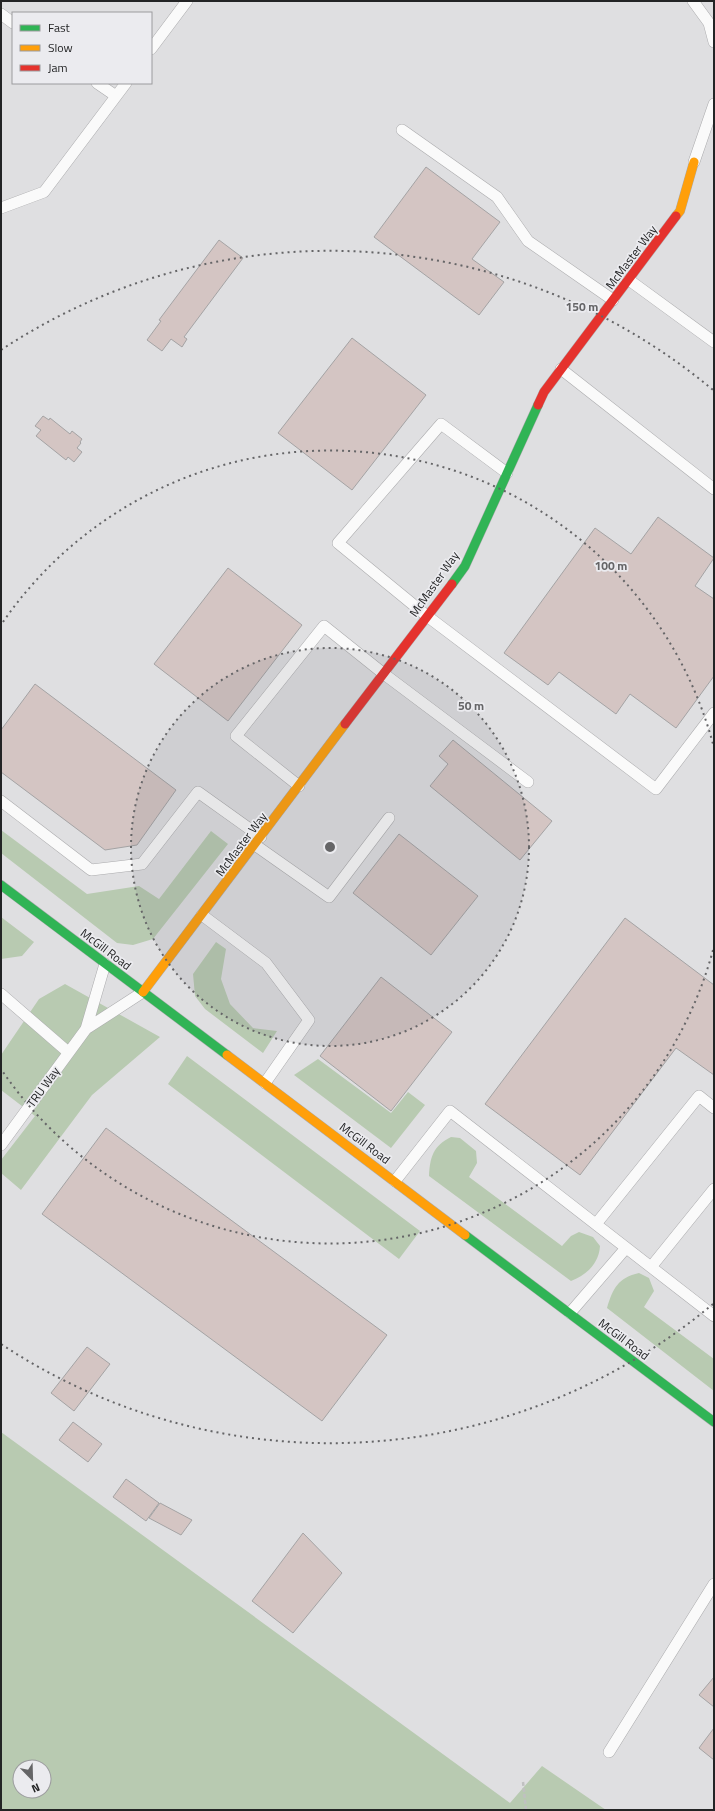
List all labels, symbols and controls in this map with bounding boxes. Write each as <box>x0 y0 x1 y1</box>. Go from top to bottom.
legend <box>12 12 152 84</box>
text: Fast <box>48 18 71 37</box>
text: Slow <box>48 38 73 57</box>
text: Jam <box>48 58 68 77</box>
street label: McMaster Way <box>600 221 662 293</box>
text: 150 m <box>566 297 598 316</box>
street label: McMaster Way <box>404 547 464 621</box>
text: 100 m <box>595 556 627 575</box>
text: 50 m <box>458 696 484 715</box>
street label: McMaster Way <box>210 808 272 880</box>
centre of rings <box>323 840 337 854</box>
street label: McGill Road <box>77 924 135 974</box>
street label: TRU Way <box>22 1063 64 1111</box>
street label: McGill Road <box>336 1118 394 1168</box>
street label: McGill Road <box>595 1314 653 1364</box>
north arrow <box>12 1759 52 1799</box>
text: N <box>29 1779 43 1797</box>

